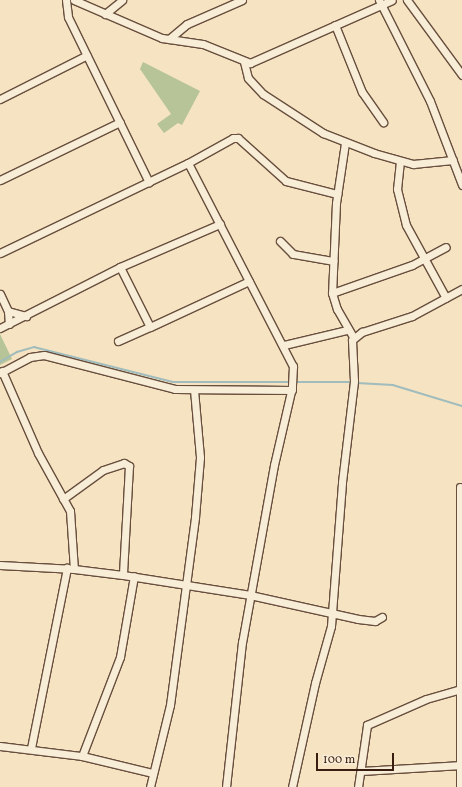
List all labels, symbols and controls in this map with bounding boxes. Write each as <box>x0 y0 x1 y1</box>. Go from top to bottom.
scale bar <box>318 745 396 771</box>
text: 100 m <box>323 752 355 768</box>

